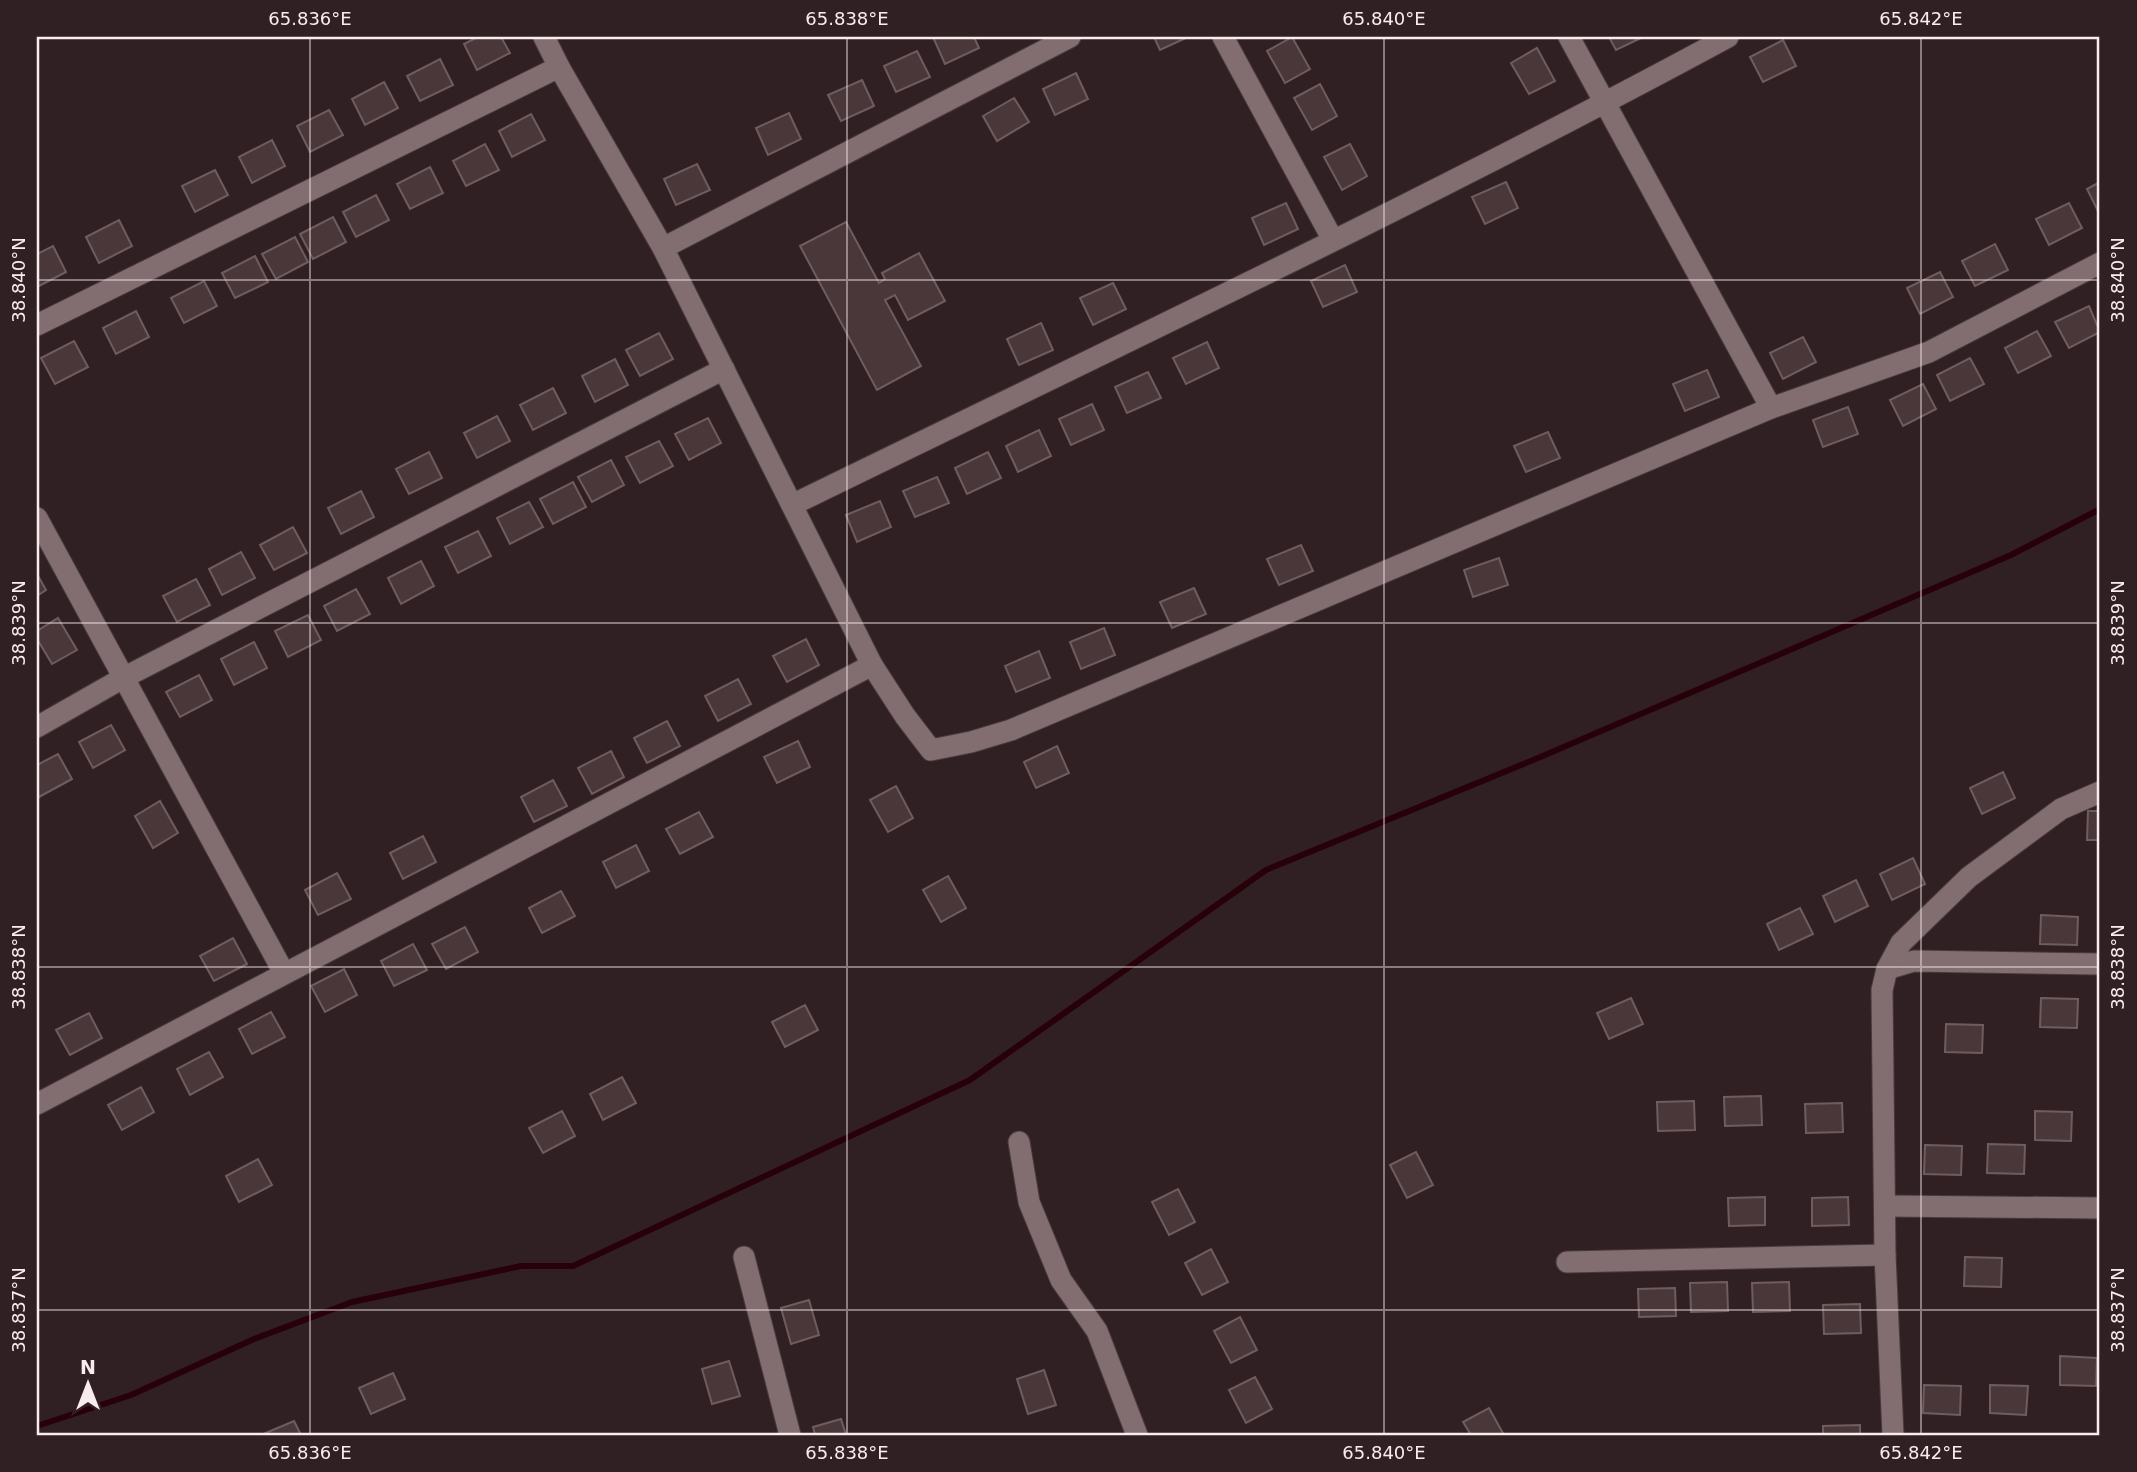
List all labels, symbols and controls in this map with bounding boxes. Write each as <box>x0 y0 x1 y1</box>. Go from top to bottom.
text: 65.836°E <box>268 8 352 29</box>
text: 65.838°E <box>805 8 889 29</box>
text: 65.840°E <box>1342 8 1426 29</box>
text: 65.842°E <box>1879 8 1963 29</box>
text: 38.840°N <box>8 237 29 323</box>
text: 38.840°N <box>2107 237 2128 323</box>
text: 38.839°N <box>8 580 29 666</box>
text: 38.839°N <box>2107 580 2128 666</box>
text: 38.838°N <box>8 924 29 1010</box>
text: 38.838°N <box>2107 924 2128 1010</box>
text: 38.837°N <box>8 1267 29 1353</box>
text: 38.837°N <box>2107 1267 2128 1353</box>
north arrow <box>52 1350 122 1420</box>
text: N <box>80 1356 96 1378</box>
text: 65.836°E <box>268 1442 352 1463</box>
text: 65.838°E <box>805 1442 889 1463</box>
text: 65.840°E <box>1342 1442 1426 1463</box>
text: 65.842°E <box>1879 1442 1963 1463</box>

